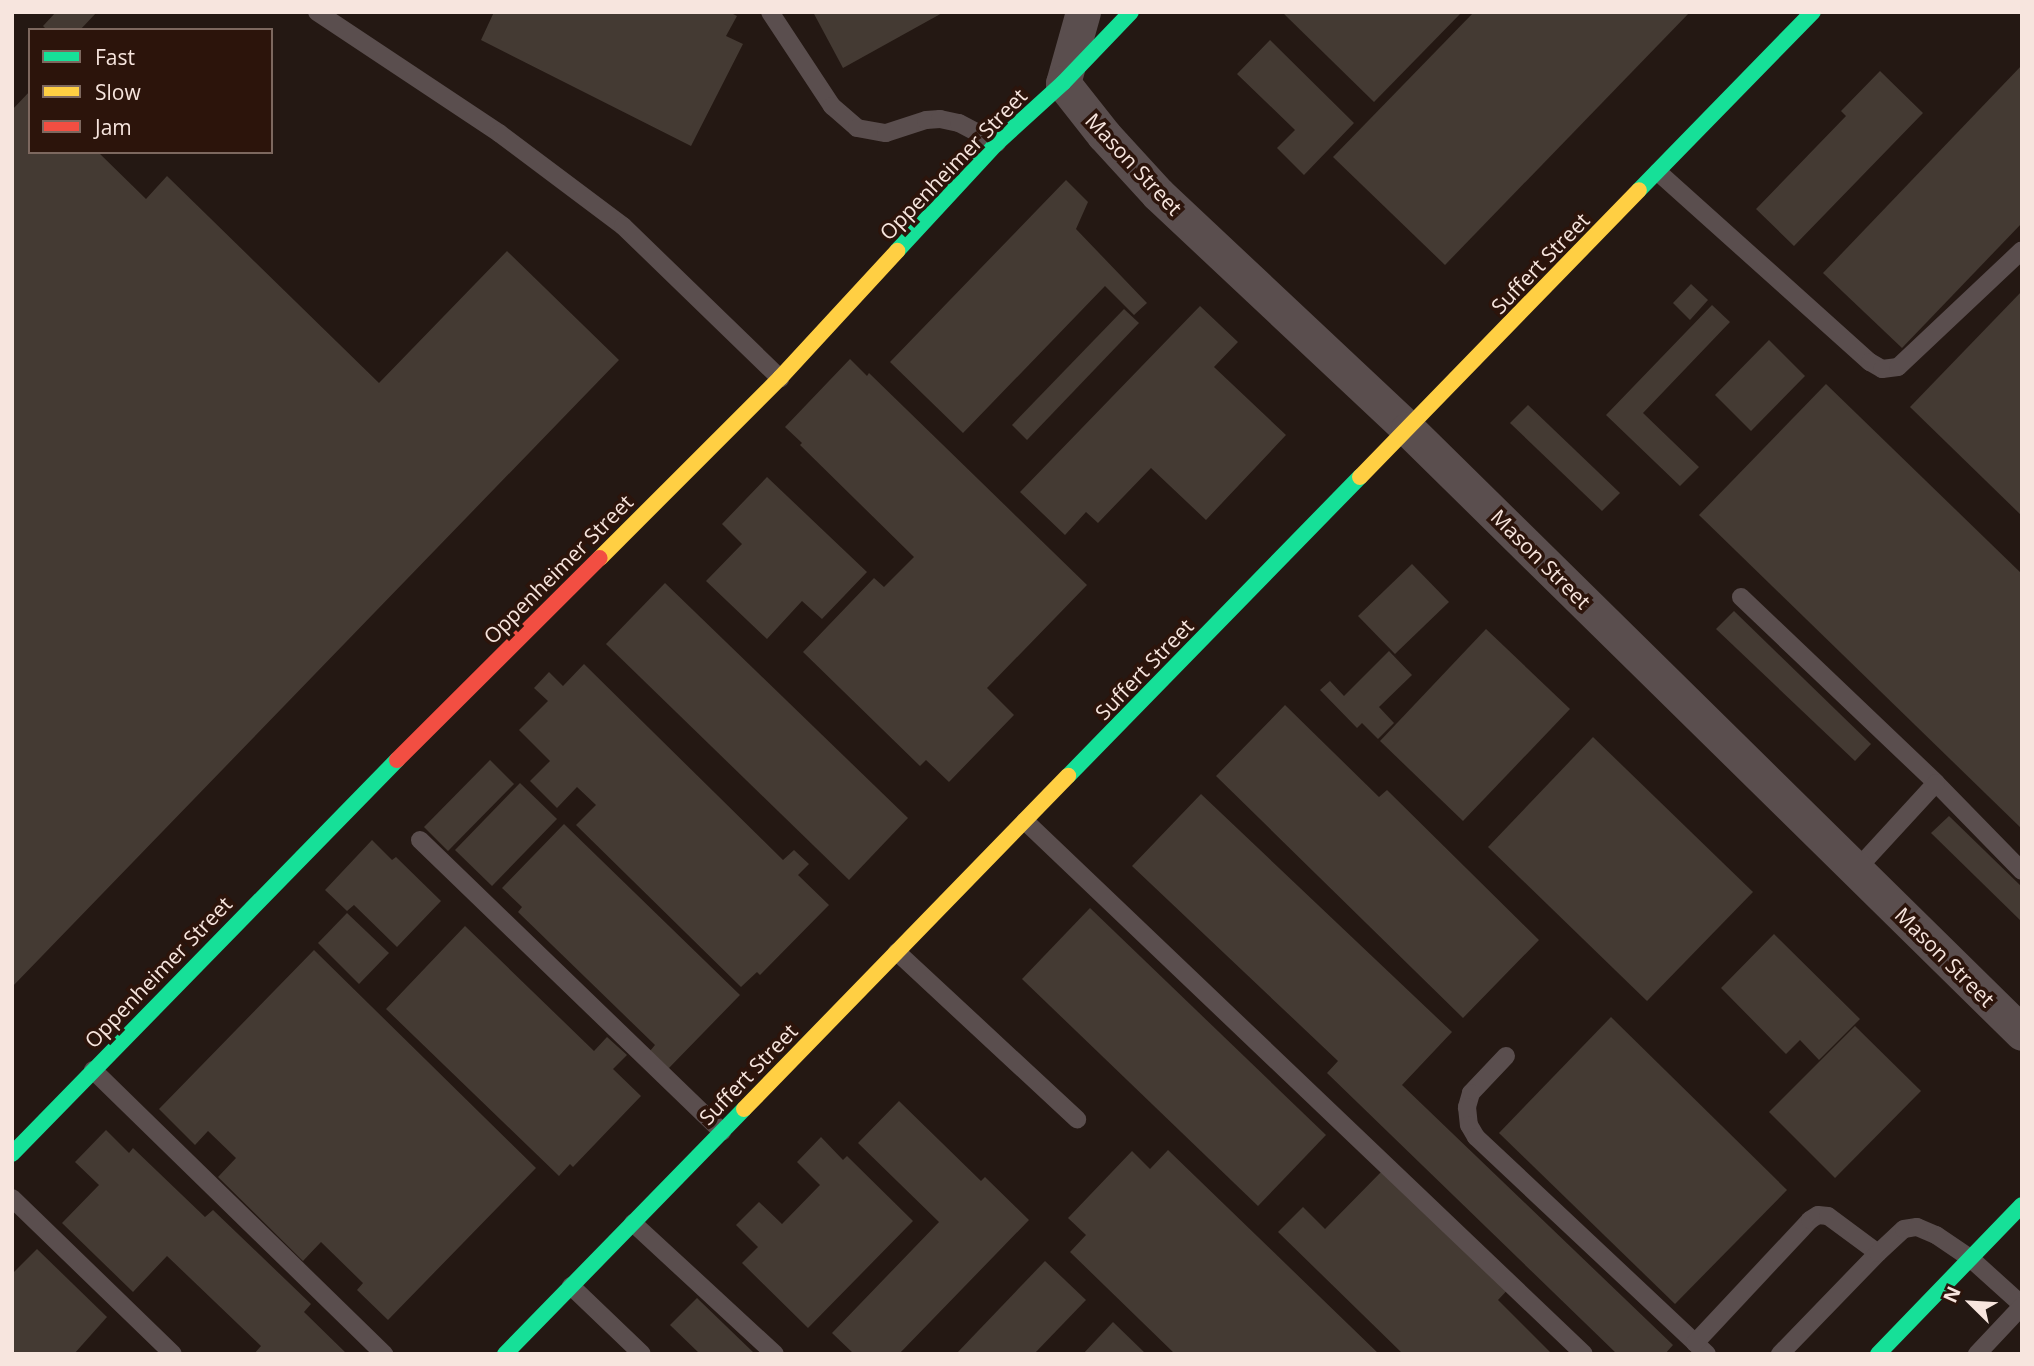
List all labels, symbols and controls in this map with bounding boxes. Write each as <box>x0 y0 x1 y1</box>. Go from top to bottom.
legend <box>28 28 273 154</box>
text: Fast <box>95 43 135 71</box>
text: Slow <box>95 78 141 106</box>
street label: Oppenheimer Street <box>874 83 1032 245</box>
street label: Mason Street <box>1080 108 1188 220</box>
text: Jam <box>95 113 132 141</box>
street label: Suffert Street <box>1486 207 1594 319</box>
street label: Oppenheimer Street <box>478 489 638 649</box>
street label: Mason Street <box>1486 504 1596 614</box>
street label: Suffert Street <box>1090 613 1198 725</box>
street label: Oppenheimer Street <box>79 891 237 1053</box>
street label: Mason Street <box>1890 902 2000 1012</box>
street label: Suffert Street <box>694 1018 802 1130</box>
north arrow <box>1936 1268 2006 1338</box>
text: N <box>1937 1282 1967 1307</box>

